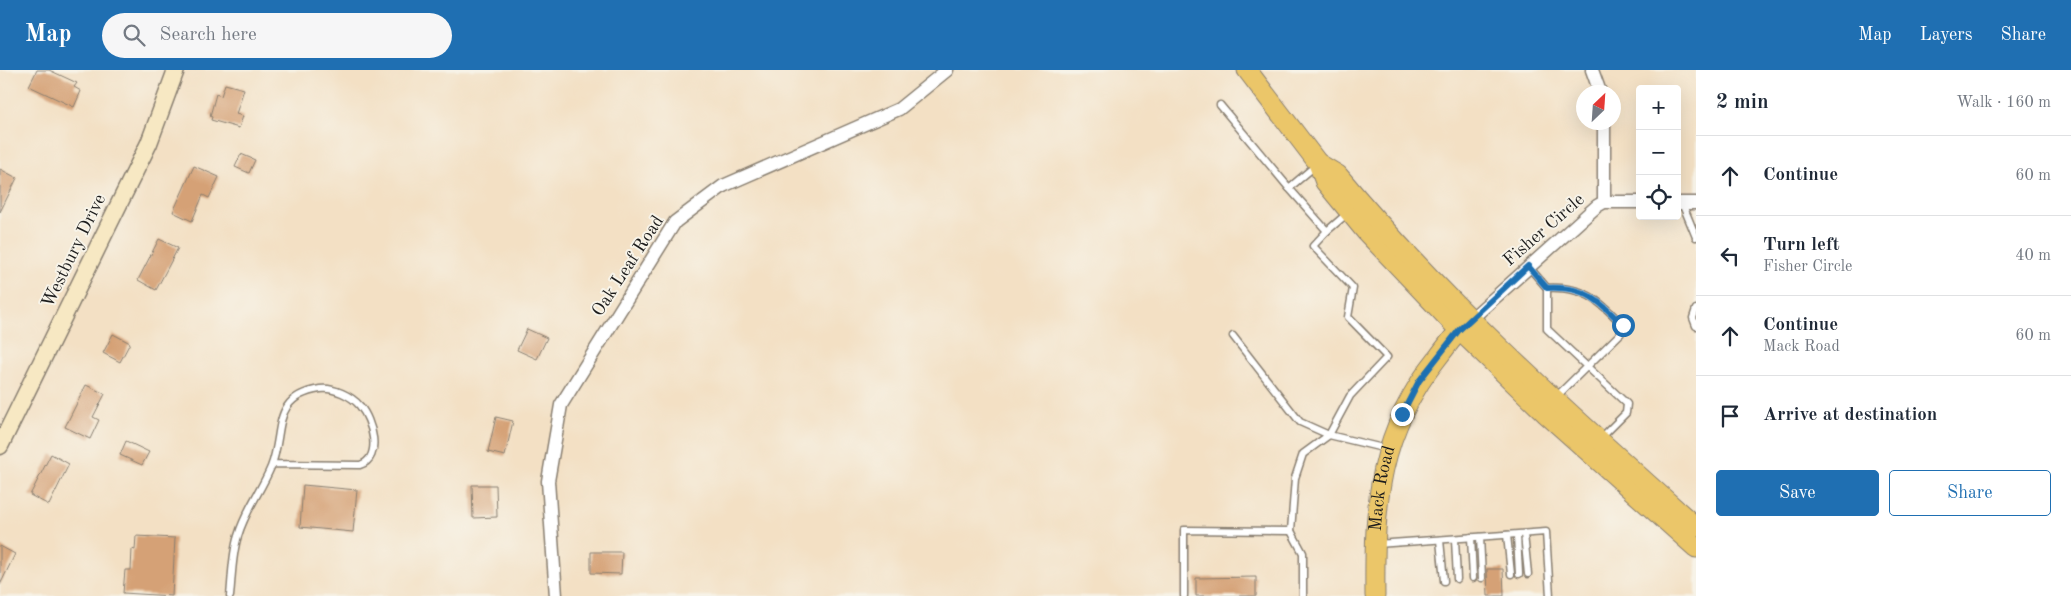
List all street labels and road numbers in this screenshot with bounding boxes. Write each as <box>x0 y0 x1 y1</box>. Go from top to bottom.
street label: Fisher Circle <box>1500 190 1588 270</box>
street label: Westbury Drive <box>39 191 109 311</box>
street label: Oak Leaf Road <box>589 212 667 320</box>
street label: Mack Road <box>1367 444 1399 532</box>

